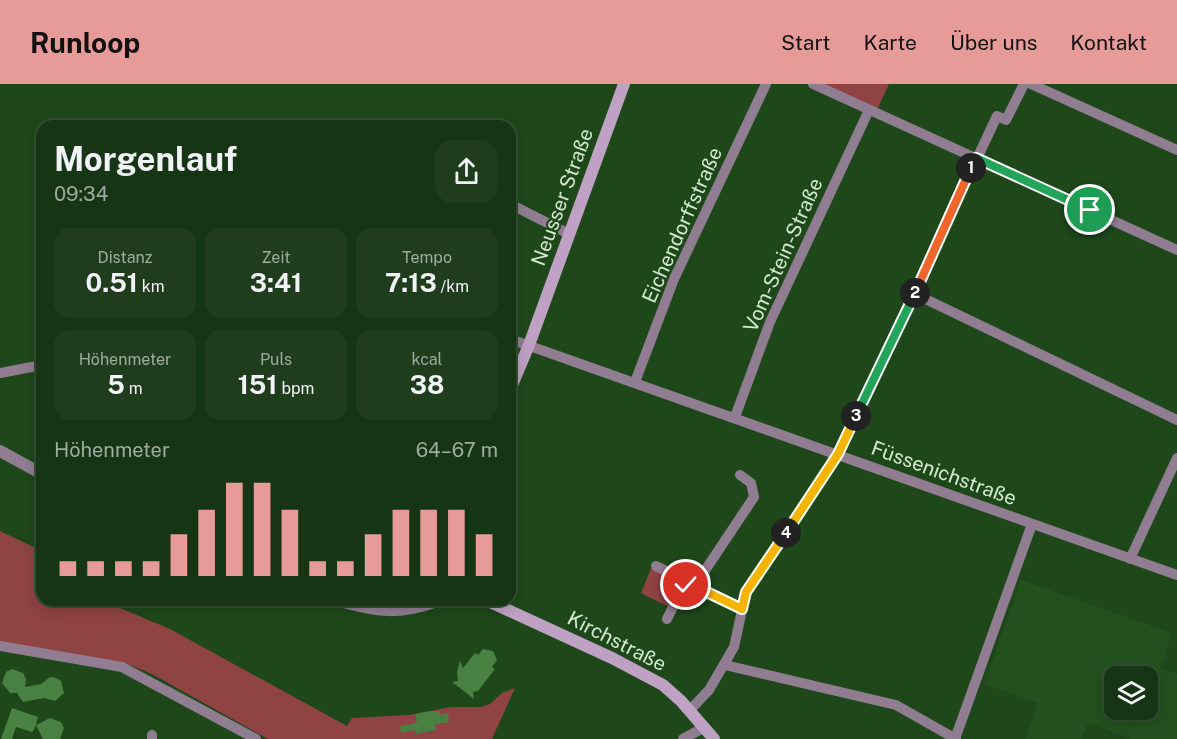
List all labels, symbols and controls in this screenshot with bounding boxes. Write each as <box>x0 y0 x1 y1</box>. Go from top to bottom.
text: Runloop <box>30 26 140 59</box>
text: Start <box>781 30 830 55</box>
text: Karte <box>863 30 917 55</box>
text: Über uns <box>950 30 1037 55</box>
text: Kontakt <box>1070 30 1147 55</box>
street label: Neusser Straße <box>526 125 598 269</box>
text: Morgenlauf <box>54 140 237 178</box>
button: share <box>435 140 498 203</box>
street label: Eichendorffstraße <box>637 143 727 307</box>
pin: 1 <box>956 153 986 183</box>
text: 1 <box>968 158 974 177</box>
street label: Vom-Stein-Straße <box>738 174 828 336</box>
text: 09:34 <box>54 182 108 206</box>
pin <box>1064 184 1115 235</box>
icon: arrive <box>1073 193 1106 226</box>
text: Distanz <box>98 248 152 267</box>
text: Zeit <box>261 248 291 267</box>
text: Tempo <box>402 248 452 267</box>
text: 0.51 <box>85 267 138 298</box>
text: 3:41 <box>250 267 302 298</box>
text: 7:13 <box>385 267 437 298</box>
text: km <box>138 277 165 296</box>
text: /km <box>437 277 469 296</box>
pin: 2 <box>900 278 930 308</box>
text: 2 <box>910 283 920 302</box>
text: Höhenmeter <box>79 350 171 369</box>
text: Puls <box>260 350 292 369</box>
text: kcal <box>412 350 442 369</box>
text: 5 <box>107 369 125 400</box>
text: 151 <box>238 369 278 400</box>
text: 38 <box>410 369 444 400</box>
text: m <box>125 379 143 398</box>
text: bpm <box>278 379 314 398</box>
pin: 3 <box>841 401 871 431</box>
text: 3 <box>851 406 861 425</box>
street label: Füssenichstraße <box>868 436 1020 510</box>
text: Höhenmeter <box>54 438 170 462</box>
text: 64–67 m <box>416 438 498 462</box>
pin: 4 <box>771 518 801 548</box>
text: 4 <box>781 523 791 542</box>
pin <box>660 559 711 610</box>
icon: check <box>669 568 702 601</box>
street label: Kirchstraße <box>564 606 670 676</box>
map controls <box>1104 666 1158 720</box>
button: layers <box>1104 666 1158 720</box>

